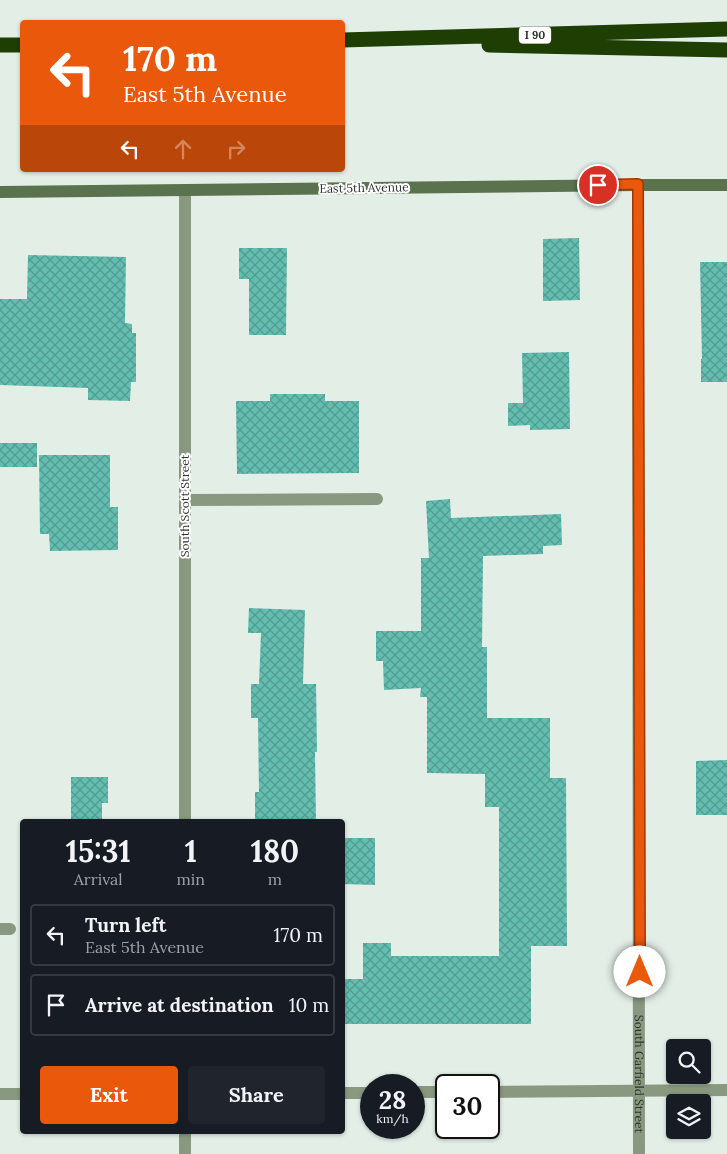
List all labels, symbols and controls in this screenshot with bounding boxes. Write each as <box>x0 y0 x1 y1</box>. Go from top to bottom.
road number: I 90 <box>519 26 551 44</box>
text: 170 m <box>123 36 217 81</box>
icon: left <box>40 40 105 105</box>
text: East 5th Avenue <box>123 80 287 108</box>
icon: left <box>116 135 144 163</box>
icon: ahead <box>169 135 197 163</box>
icon: right <box>222 135 250 163</box>
pin <box>577 164 619 206</box>
icon: arrive <box>584 171 612 199</box>
street label: East 5th Avenue <box>319 179 409 196</box>
street label: South Scott Street <box>177 454 192 557</box>
text: 15:31 <box>66 832 131 870</box>
text: 1 <box>185 832 197 870</box>
text: 180 <box>251 832 299 870</box>
text: Arrival <box>74 869 123 889</box>
text: min <box>176 869 205 889</box>
text: m <box>268 869 282 889</box>
text: Turn left <box>85 913 166 937</box>
icon: left <box>42 921 70 949</box>
text: 170 m <box>274 923 323 947</box>
text: East 5th Avenue <box>85 937 204 957</box>
position arrow <box>613 945 665 997</box>
icon: arrive <box>42 991 70 1019</box>
text: Arrive at destination <box>85 993 274 1017</box>
text: 10 m <box>289 993 329 1017</box>
street label: South Garfield Street <box>632 1015 647 1133</box>
map controls <box>666 1039 711 1139</box>
button: search <box>666 1039 711 1084</box>
button: Exit <box>40 1066 178 1124</box>
button: Share <box>188 1066 325 1124</box>
speed limit sign: 30 <box>435 1074 500 1139</box>
text: 28 <box>379 1084 406 1116</box>
button: layers <box>666 1094 711 1139</box>
text: km/h <box>376 1111 409 1126</box>

